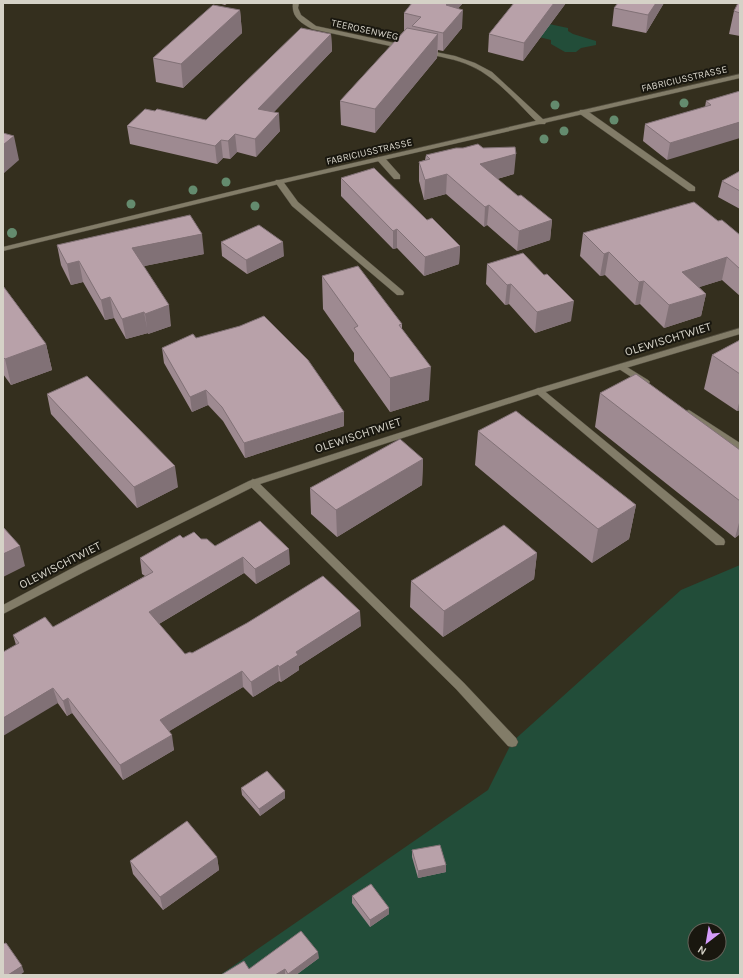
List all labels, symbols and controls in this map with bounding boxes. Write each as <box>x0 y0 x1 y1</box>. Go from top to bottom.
street label: TEEROSENWEG <box>330 17 399 43</box>
street label: FABRICIUSSTRASSE <box>640 63 728 95</box>
street label: FABRICIUSSTRASSE <box>325 136 413 168</box>
street label: OLEWISCHTWIET <box>623 319 713 359</box>
street label: OLEWISCHTWIET <box>313 414 403 456</box>
street label: OLEWISCHTWIET <box>17 538 103 592</box>
north arrow <box>687 922 727 962</box>
text: N <box>695 943 709 958</box>

